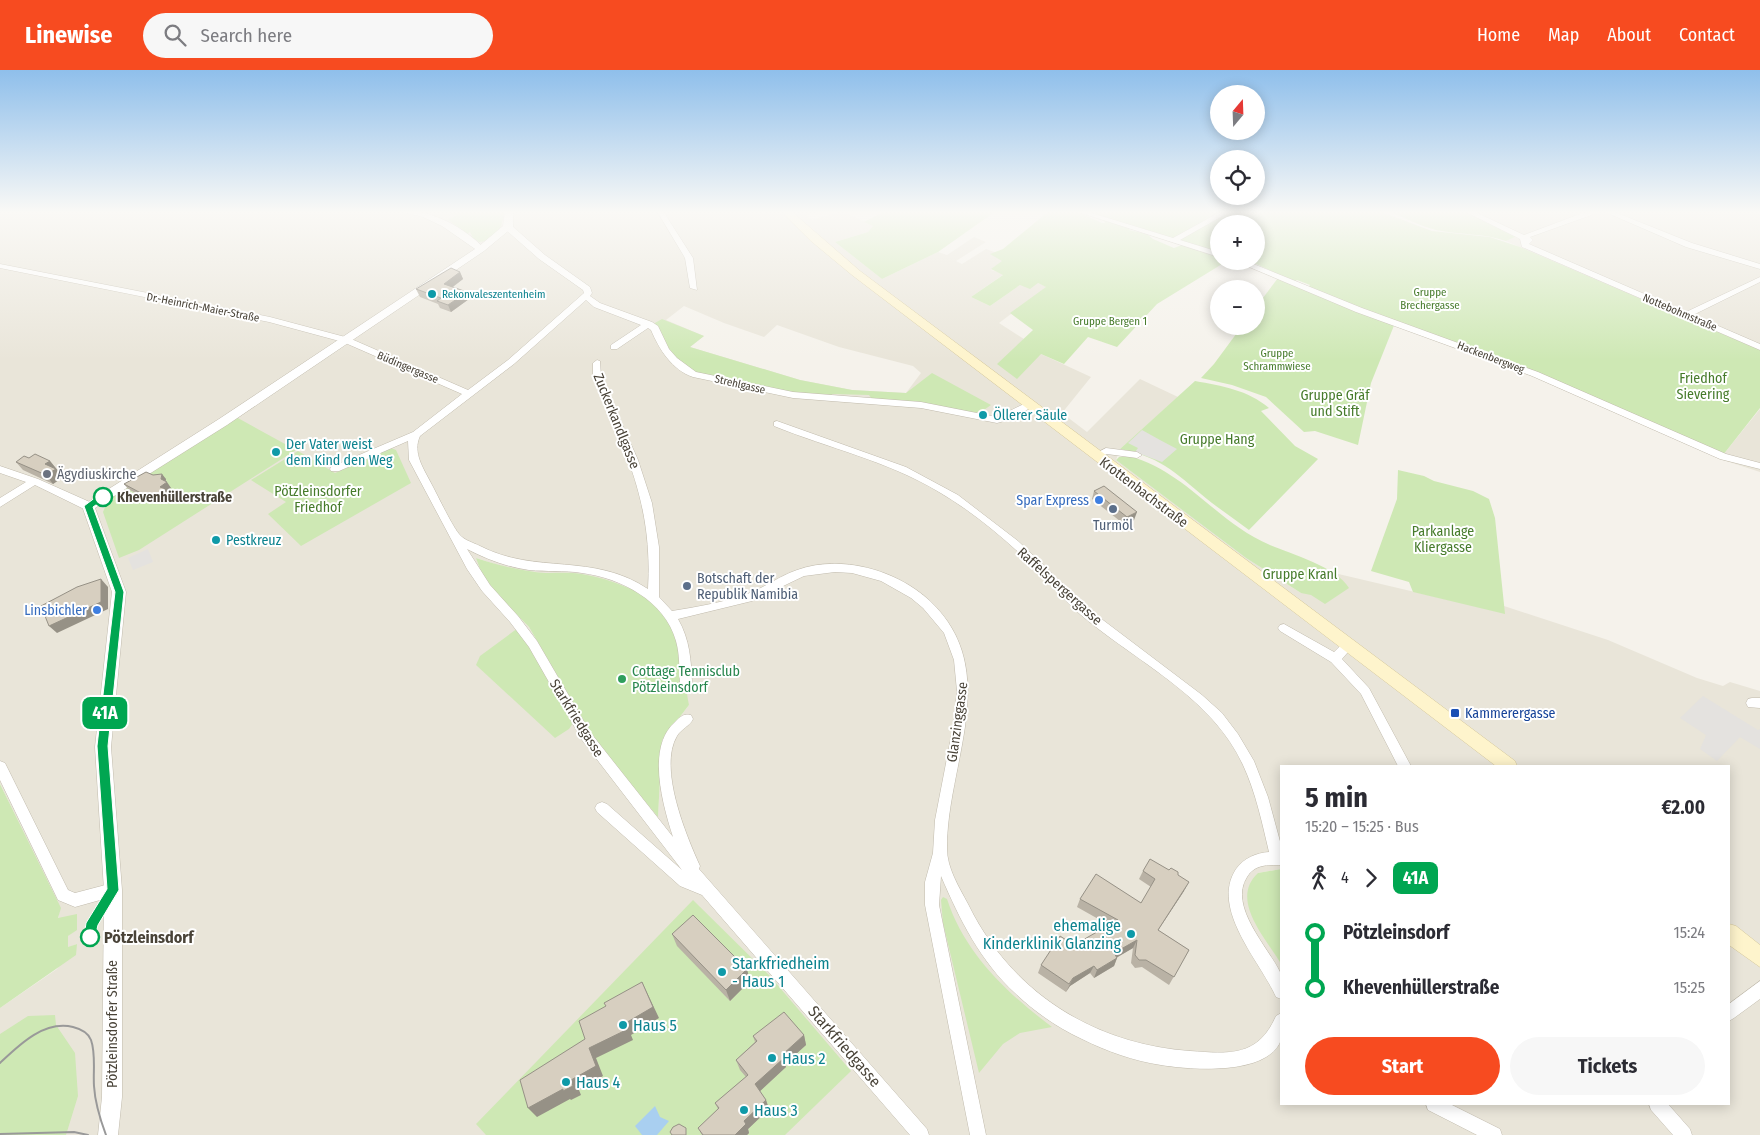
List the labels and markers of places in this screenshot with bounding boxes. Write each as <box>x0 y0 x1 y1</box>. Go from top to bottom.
marker: Rekonvaleszentenheim <box>426 288 438 300</box>
place label: Rekonvaleszentenheim <box>442 288 545 301</box>
place label: Öllerer Säule <box>993 406 1067 424</box>
marker: Öllerer Säule <box>977 409 989 421</box>
place label: Der Vater weist dem Kind den Weg <box>286 436 393 469</box>
marker: Der Vater weist dem Kind den Weg <box>270 446 282 458</box>
place label: Ägydiuskirche <box>57 466 136 483</box>
marker: Ägydiuskirche <box>41 468 53 480</box>
marker: Khevenhüllerstraße <box>93 487 113 507</box>
place label: Khevenhüllerstraße <box>117 489 232 506</box>
place label: Spar Express <box>1016 492 1089 509</box>
marker: Spar Express <box>1093 494 1105 506</box>
marker: Turmöl <box>1107 503 1119 515</box>
place label: Turmöl <box>1093 517 1133 534</box>
place label: Pestkreuz <box>226 532 282 549</box>
marker: Pestkreuz <box>210 534 222 546</box>
place label: Botschaft der Republik Namibia <box>697 570 798 603</box>
marker: Botschaft der Republik Namibia <box>681 580 693 592</box>
place label: Linsbichler <box>24 602 87 619</box>
marker: Linsbichler <box>91 604 103 616</box>
place label: Cottage Tennisclub Pötzleinsdorf <box>632 663 740 696</box>
marker: Cottage Tennisclub Pötzleinsdorf <box>616 673 628 685</box>
place label: Kammerergasse <box>1465 705 1556 722</box>
marker: Kammerergasse <box>1449 707 1461 719</box>
place label: ehemalige Kinderklinik Glanzing <box>983 916 1121 953</box>
marker: Pötzleinsdorf <box>80 927 100 947</box>
place label: Pötzleinsdorf <box>104 928 195 947</box>
marker: ehemalige Kinderklinik Glanzing <box>1125 928 1137 940</box>
place label: Starkfriedheim - Haus 1 <box>732 954 830 991</box>
marker: Starkfriedheim - Haus 1 <box>716 966 728 978</box>
place label: Haus 5 <box>633 1016 677 1035</box>
marker: Haus 5 <box>617 1019 629 1031</box>
place label: Haus 2 <box>782 1049 826 1068</box>
marker: Haus 2 <box>766 1052 778 1064</box>
place label: Haus 4 <box>576 1073 620 1092</box>
marker: Haus 4 <box>560 1076 572 1088</box>
place label: Haus 3 <box>754 1101 798 1120</box>
marker: Haus 3 <box>738 1104 750 1116</box>

